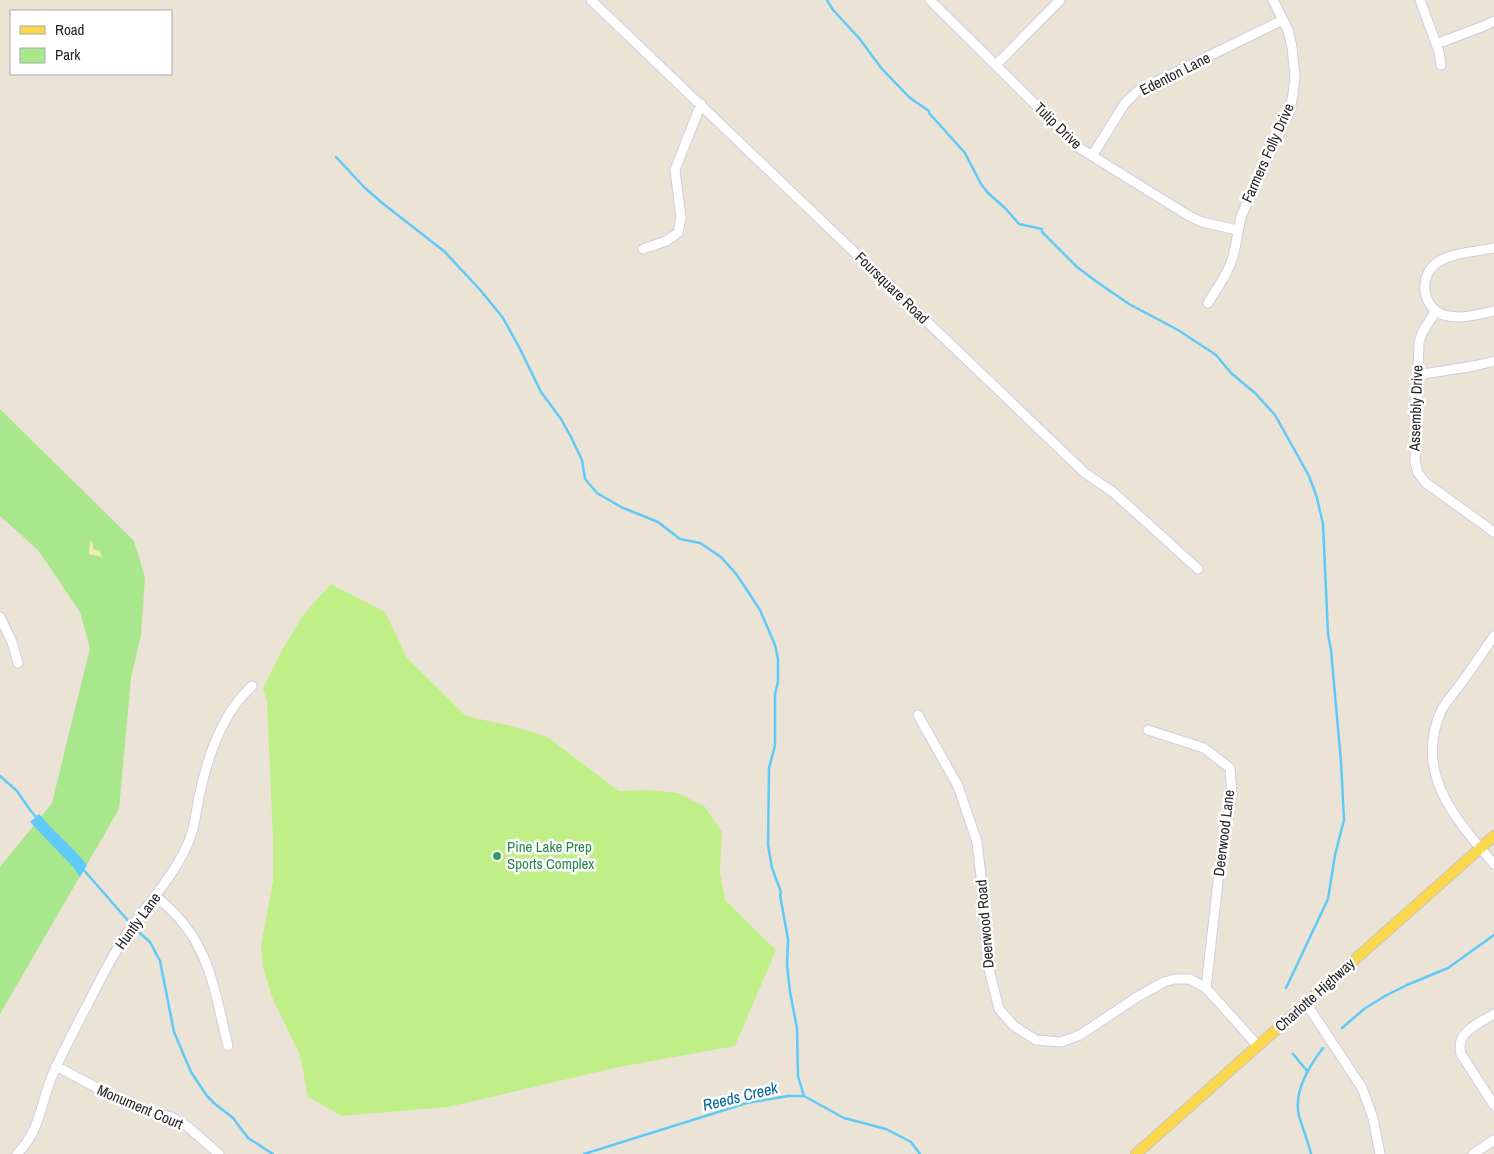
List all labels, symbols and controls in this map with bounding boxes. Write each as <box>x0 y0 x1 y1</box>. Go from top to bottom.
legend <box>10 10 172 75</box>
text: Road <box>55 19 84 40</box>
text: Park <box>55 44 81 65</box>
street label: Edenton Lane <box>1136 47 1214 100</box>
street label: Tulip Drive <box>1030 98 1087 154</box>
street label: Farmers Folly Drive <box>1236 100 1299 206</box>
street label: Foursquare Road <box>851 247 934 328</box>
street label: Assembly Drive <box>1403 364 1428 452</box>
street label: Deerwood Lane <box>1208 788 1239 877</box>
place label: Pine Lake Prep Sports Complex <box>507 836 595 874</box>
marker: Pine Lake Prep Sports Complex <box>491 850 503 862</box>
street label: Deerwood Road <box>970 879 999 969</box>
street label: Huntly Lane <box>110 888 165 953</box>
street label: Charlotte Highway <box>1270 952 1360 1036</box>
water label: Reeds Creek <box>700 1076 780 1116</box>
street label: Monument Court <box>94 1079 187 1134</box>

